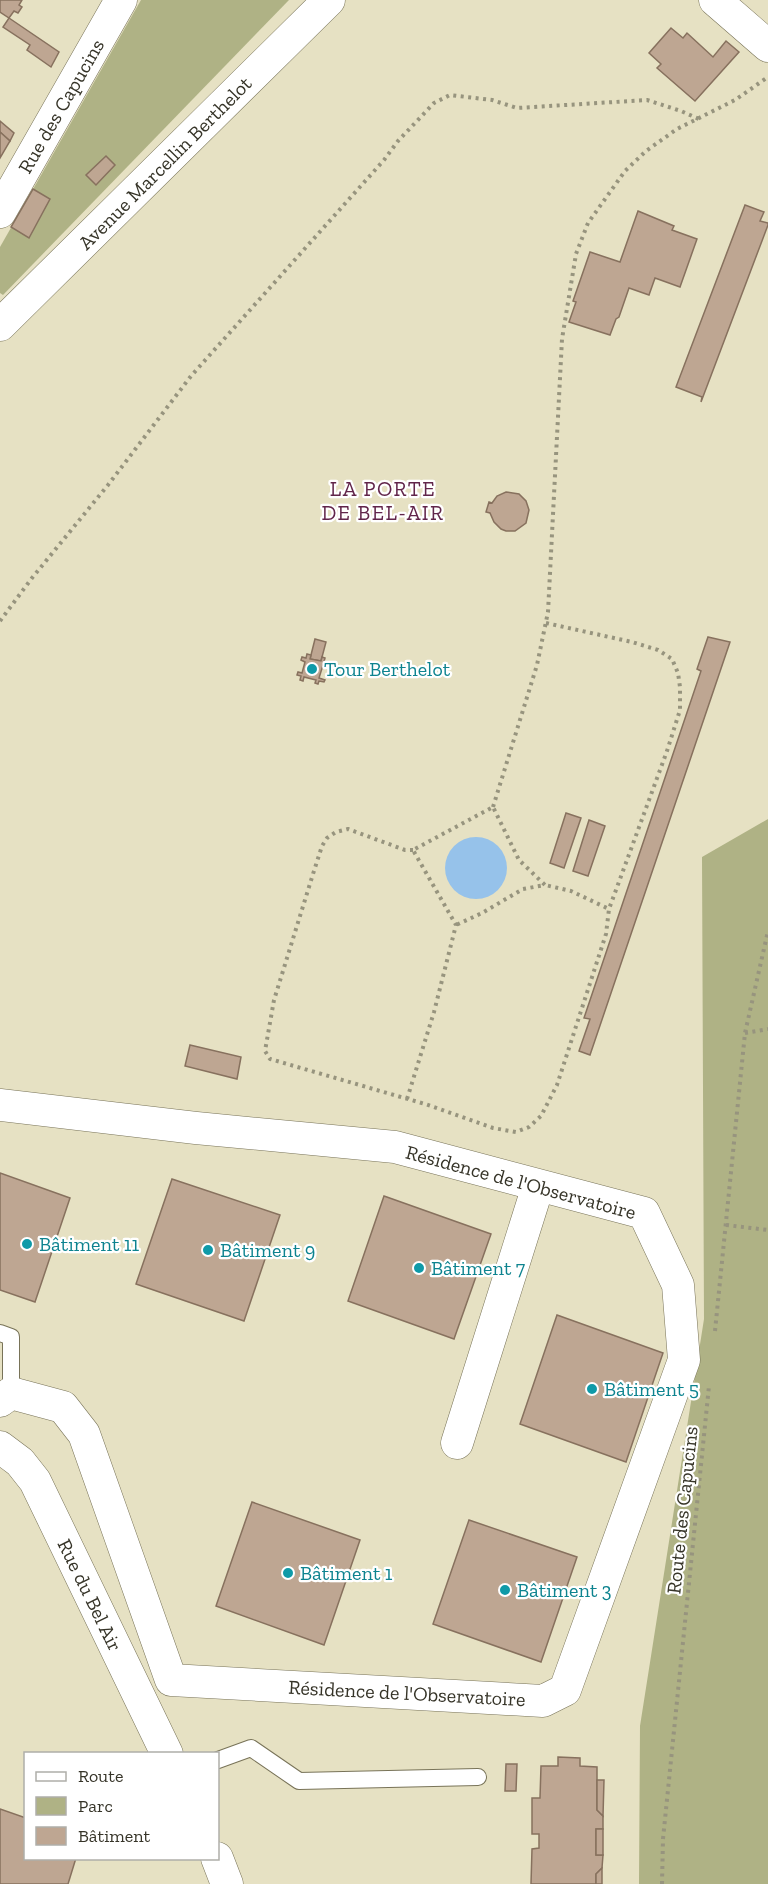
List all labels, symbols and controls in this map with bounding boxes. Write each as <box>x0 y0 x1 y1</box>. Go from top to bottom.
street label: Rue des Capucins <box>13 35 109 177</box>
street label: Avenue Marcellin Berthelot <box>73 71 257 255</box>
district label: LA PORTE DE BEL-AIR <box>321 476 445 525</box>
place label: Tour Berthelot <box>324 657 451 681</box>
marker: Tour Berthelot <box>305 662 319 676</box>
street label: Résidence de l'Observatoire <box>403 1140 639 1224</box>
place label: Bâtiment 11 <box>39 1232 140 1256</box>
marker: Bâtiment 11 <box>20 1237 34 1251</box>
place label: Bâtiment 9 <box>220 1238 315 1262</box>
marker: Bâtiment 9 <box>201 1243 215 1257</box>
place label: Bâtiment 7 <box>431 1256 526 1280</box>
marker: Bâtiment 7 <box>412 1261 426 1275</box>
place label: Bâtiment 5 <box>604 1377 699 1401</box>
marker: Bâtiment 5 <box>585 1382 599 1396</box>
street label: Route des Capucins <box>661 1425 703 1595</box>
street label: Rue du Bel Air <box>52 1535 128 1655</box>
place label: Bâtiment 1 <box>300 1561 393 1585</box>
marker: Bâtiment 1 <box>281 1566 295 1580</box>
place label: Bâtiment 3 <box>517 1578 612 1602</box>
marker: Bâtiment 3 <box>498 1583 512 1597</box>
street label: Résidence de l'Observatoire <box>288 1675 526 1711</box>
legend <box>24 1752 219 1860</box>
text: Route <box>78 1765 123 1787</box>
text: Parc <box>78 1795 113 1817</box>
text: Bâtiment <box>78 1825 151 1847</box>

